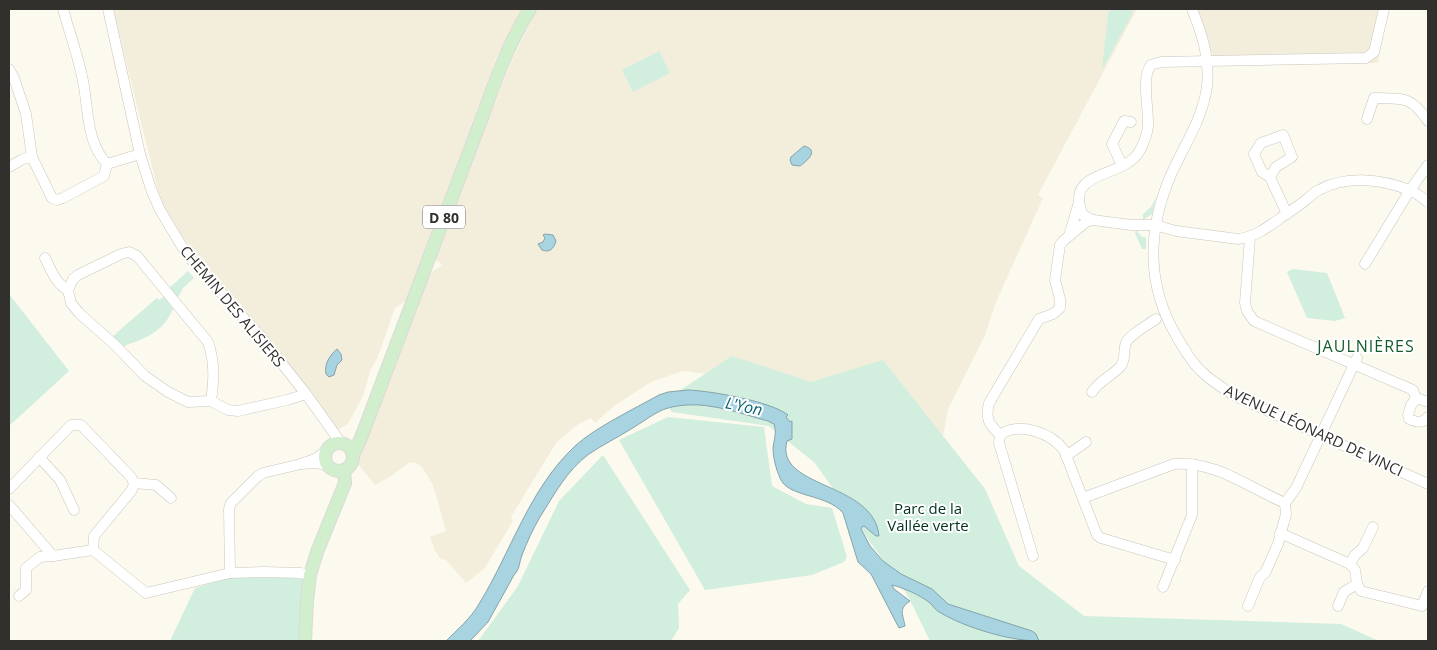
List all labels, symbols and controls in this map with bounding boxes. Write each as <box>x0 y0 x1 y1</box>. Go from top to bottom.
road number: D 80 <box>423 206 465 228</box>
street label: CHEMIN DES ALISIERS <box>176 241 290 371</box>
district label: JAULNIÈRES <box>1315 335 1415 357</box>
street label: AVENUE LÉONARD DE VINCI <box>1221 380 1407 480</box>
water label: L'Yon <box>723 391 765 421</box>
park label: Parc de la Vallée verte <box>887 498 969 535</box>

